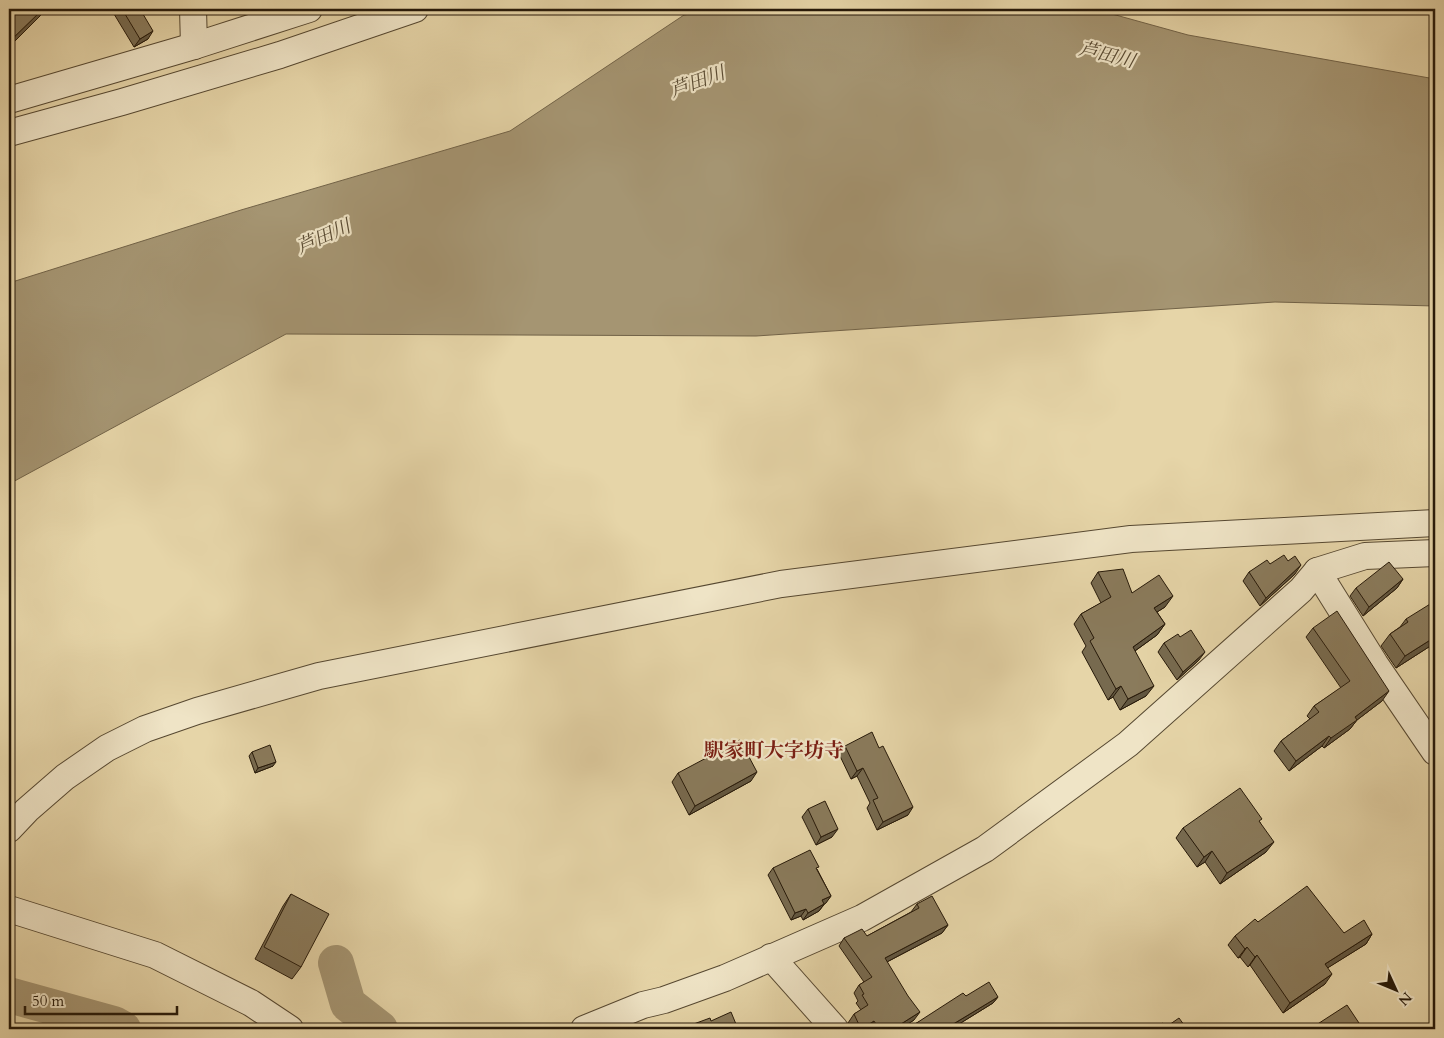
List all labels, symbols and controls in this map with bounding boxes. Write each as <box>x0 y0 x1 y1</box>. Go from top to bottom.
water label: 芦田川 <box>1076 35 1139 75</box>
water label: 芦田川 <box>666 59 730 104</box>
water label: 芦田川 <box>292 213 357 260</box>
district label: 駅家町大字坊寺 <box>704 737 844 764</box>
north arrow <box>1372 966 1422 1016</box>
scale bar <box>25 983 178 1015</box>
text: N <box>1394 988 1416 1010</box>
text: 50 m <box>32 991 64 1011</box>

